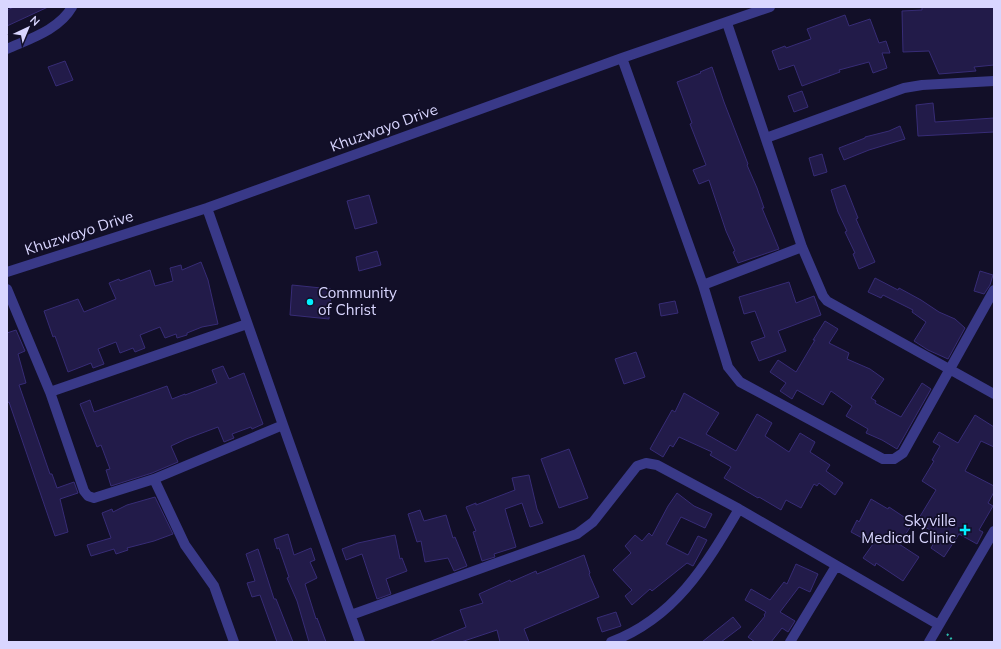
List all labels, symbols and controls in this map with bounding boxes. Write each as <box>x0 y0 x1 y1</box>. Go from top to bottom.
north arrow <box>8 8 48 48</box>
text: N <box>27 13 43 29</box>
street label: Khuzwayo Drive <box>327 99 440 156</box>
street label: Khuzwayo Drive <box>22 206 136 259</box>
place label: Community of Christ <box>318 283 397 319</box>
marker: Community of Christ <box>305 297 315 307</box>
place label: Skyville Medical Clinic <box>861 511 956 547</box>
marker: Skyville Medical Clinic <box>959 524 971 536</box>

